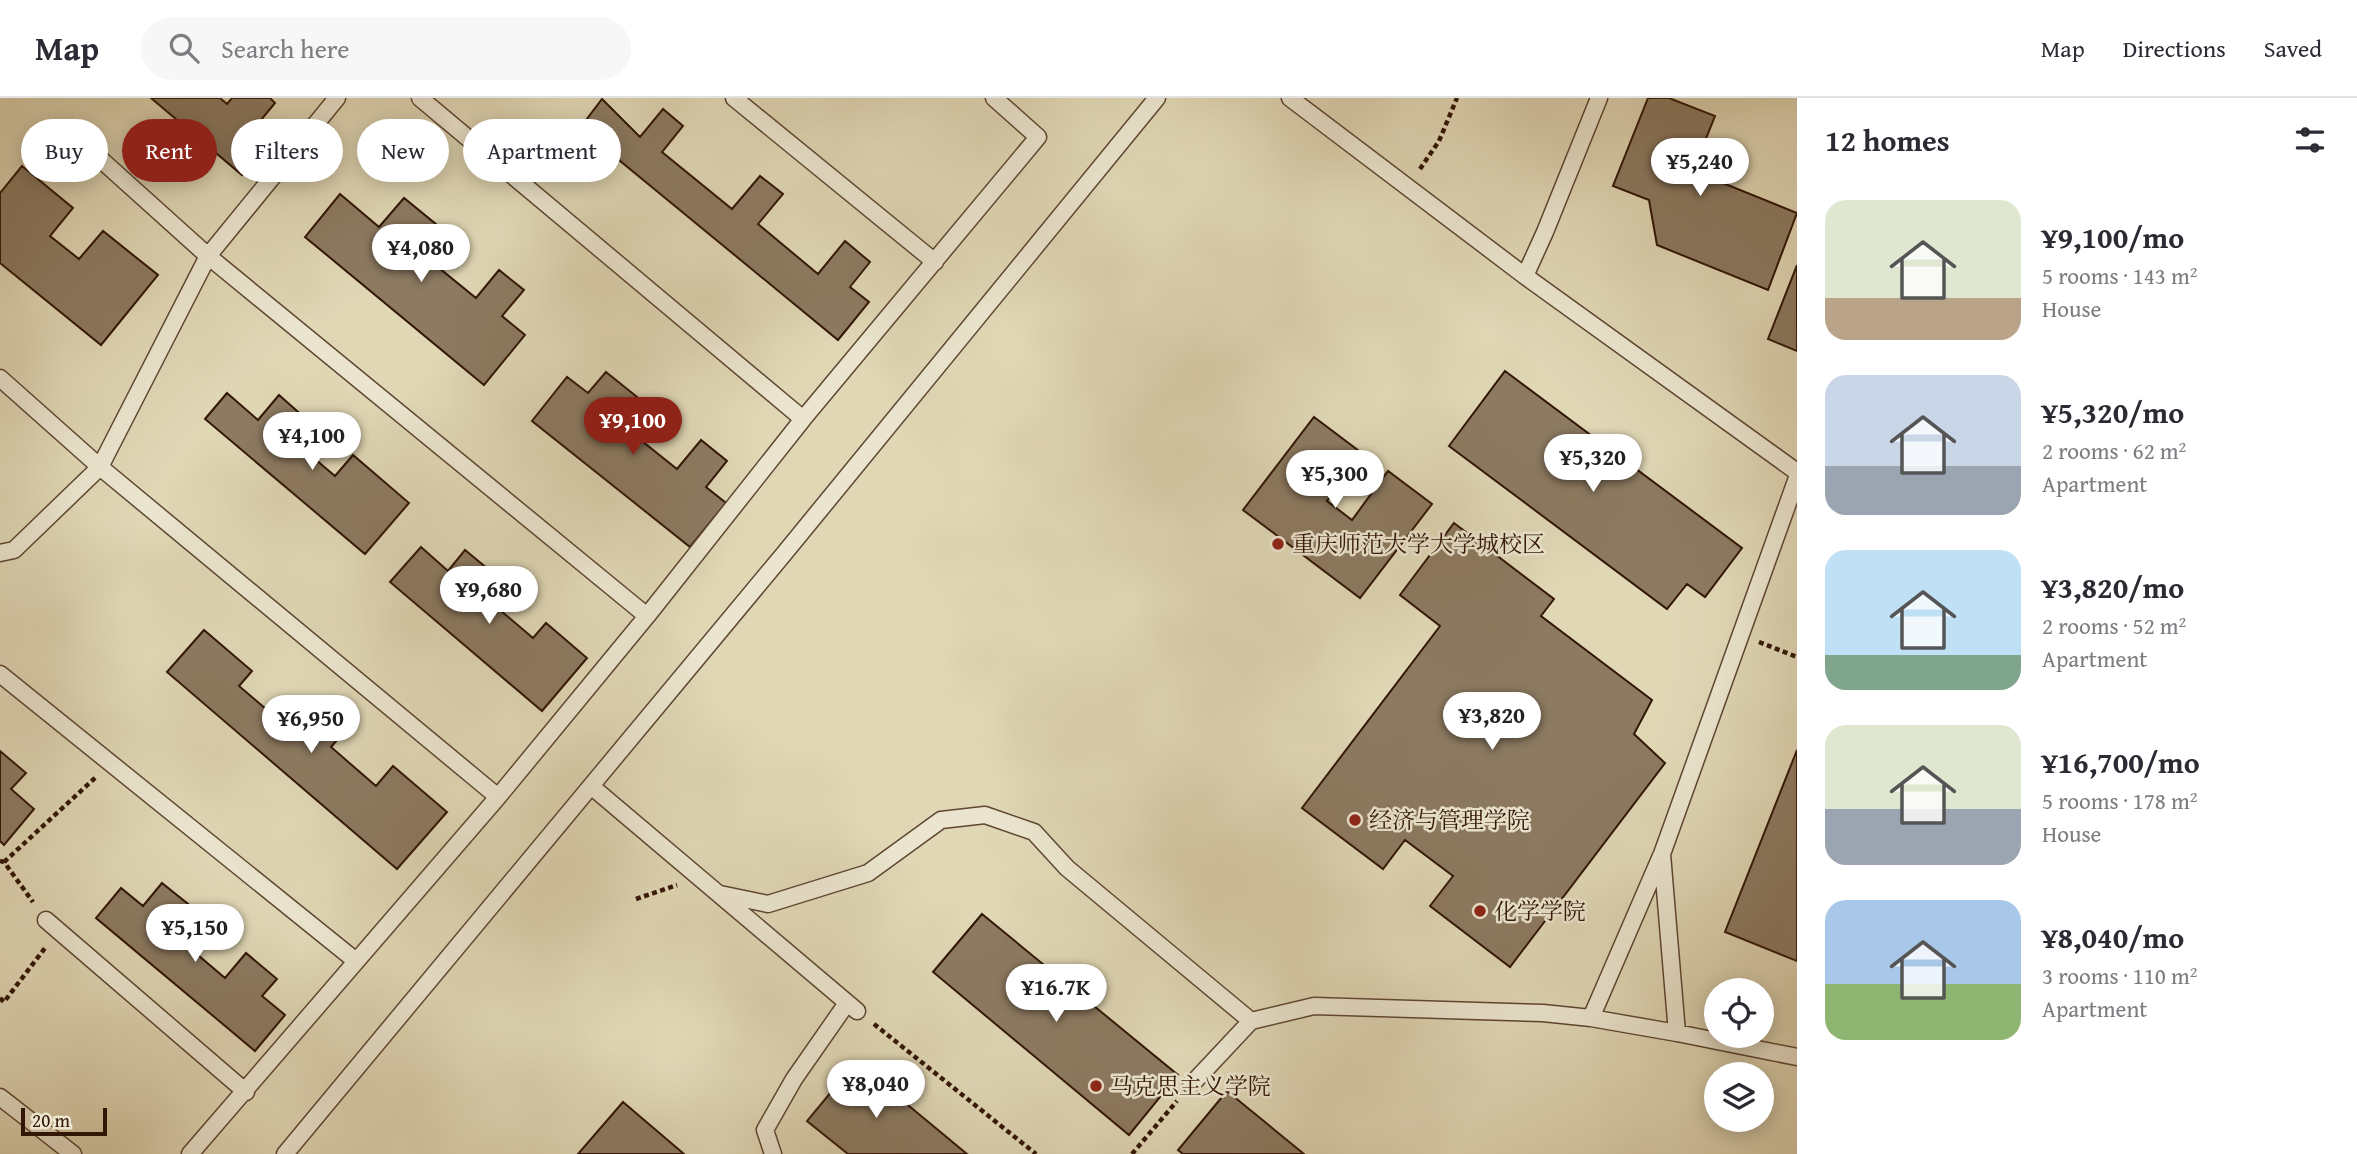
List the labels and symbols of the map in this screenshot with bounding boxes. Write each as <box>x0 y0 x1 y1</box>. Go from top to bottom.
pin: ¥5,240 <box>1643 139 1757 198</box>
pin: ¥4,080 <box>364 225 478 284</box>
pin: ¥9,100 <box>576 398 690 457</box>
pin: ¥4,100 <box>255 412 369 472</box>
pin: ¥5,320 <box>1536 434 1650 494</box>
pin: ¥5,300 <box>1278 450 1392 510</box>
place label: 重庆师范大学大学城校区 <box>1292 527 1545 560</box>
marker: 重庆师范大学大学城校区 <box>1270 536 1286 552</box>
pin: ¥9,680 <box>432 566 546 626</box>
pin: ¥3,820 <box>1435 692 1549 752</box>
pin: ¥6,950 <box>254 696 368 755</box>
place label: 经济与管理学院 <box>1369 803 1530 836</box>
marker: 经济与管理学院 <box>1347 812 1363 828</box>
place label: 化学学院 <box>1494 894 1586 927</box>
marker: 化学学院 <box>1472 903 1488 919</box>
pin: ¥5,150 <box>138 904 252 964</box>
pin: ¥16.7K <box>999 964 1113 1024</box>
pin: ¥8,040 <box>819 1060 933 1120</box>
place label: 马克思主义学院 <box>1110 1069 1271 1102</box>
marker: 马克思主义学院 <box>1088 1078 1104 1094</box>
scale bar <box>21 1105 107 1137</box>

